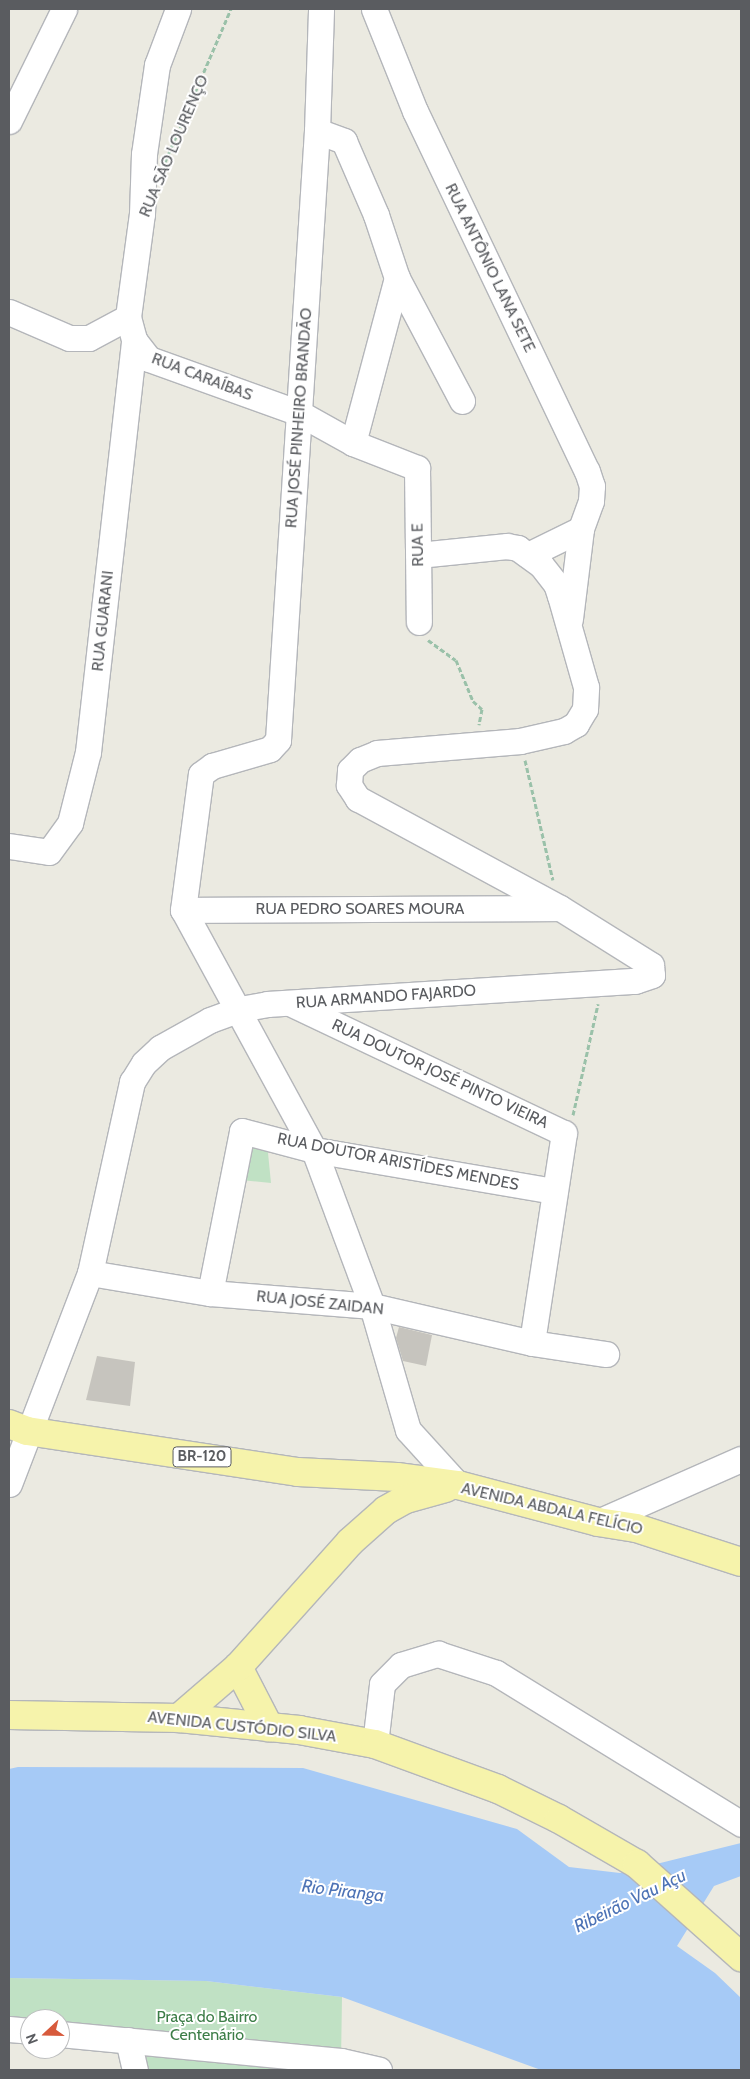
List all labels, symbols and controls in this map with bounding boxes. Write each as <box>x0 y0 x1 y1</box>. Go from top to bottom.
street label: RUA SÃO LOURENÇO <box>135 72 213 220</box>
street label: RUA ANTÔNIO LANA SETE <box>441 180 539 356</box>
street label: RUA JOSÉ PINHEIRO BRANDÃO <box>282 307 316 529</box>
street label: RUA CARAÍBAS <box>149 349 255 405</box>
street label: RUA E <box>408 523 428 567</box>
street label: RUA GUARANI <box>88 570 118 672</box>
street label: RUA PEDRO SOARES MOURA <box>256 899 464 919</box>
street label: RUA ARMANDO FAJARDO <box>295 981 477 1013</box>
street label: RUA DOUTOR JOSÉ PINTO VIEIRA <box>329 1015 551 1133</box>
street label: RUA DOUTOR ARISTÍDES MENDES <box>276 1129 520 1195</box>
street label: RUA JOSÉ ZAIDAN <box>255 1287 385 1319</box>
road number: BR-120 <box>172 1444 232 1470</box>
street label: AVENIDA ABDALA FELÍCIO <box>459 1479 645 1539</box>
street label: AVENIDA CUSTÓDIO SILVA <box>147 1708 337 1746</box>
water label: Ribeirão Vau Açu <box>570 1865 690 1937</box>
water label: Rio Piranga <box>301 1875 385 1907</box>
park label: Praça do Bairro Centenário <box>157 2007 257 2045</box>
north arrow <box>20 2009 70 2059</box>
text: N <box>22 2031 42 2047</box>

